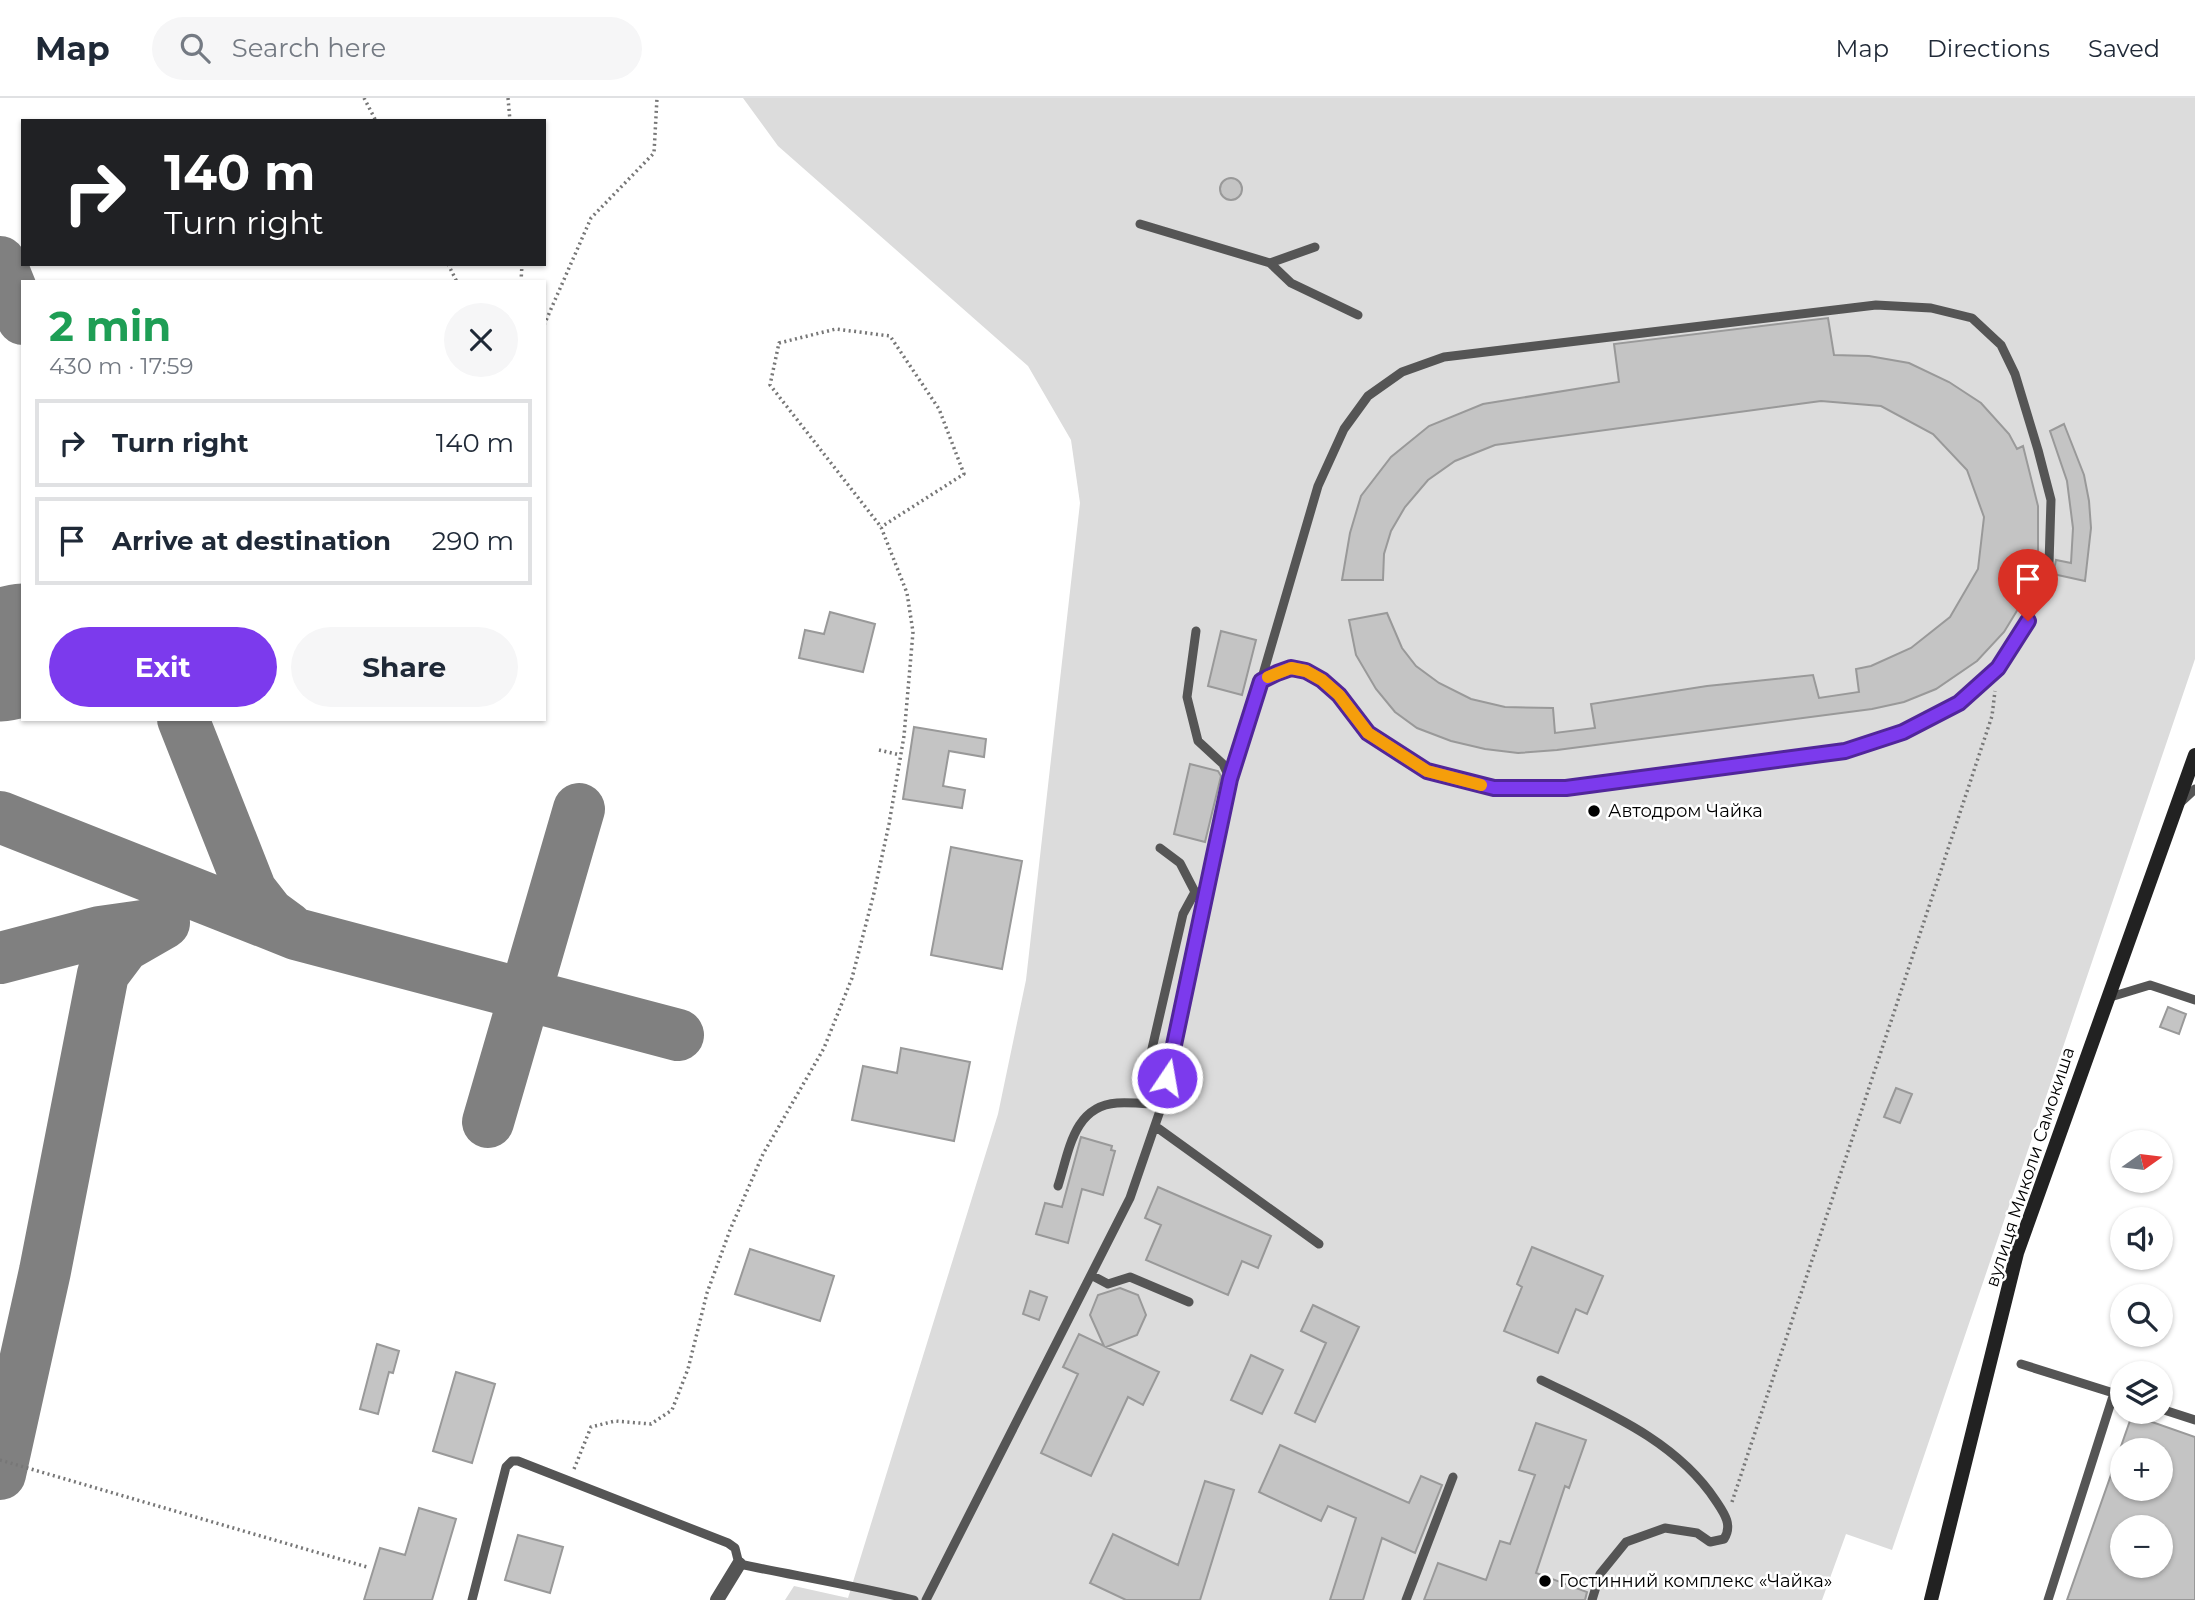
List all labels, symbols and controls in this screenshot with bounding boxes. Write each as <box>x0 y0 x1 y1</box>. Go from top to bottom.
search box <box>152 17 642 80</box>
text: Map <box>35 28 110 68</box>
icon: search <box>176 29 214 67</box>
text: Search here <box>232 32 386 64</box>
text: Map <box>1836 34 1889 63</box>
text: Directions <box>1927 34 2050 63</box>
text: Saved <box>2088 34 2160 63</box>
text: 140 m <box>164 143 316 202</box>
icon: right <box>49 147 140 238</box>
text: Turn right <box>164 203 324 242</box>
text: 2 min <box>49 300 171 352</box>
button: close <box>444 303 518 377</box>
text: 430 m · 17:59 <box>49 352 194 380</box>
icon: right <box>53 424 91 462</box>
text: Turn right <box>112 427 248 459</box>
text: 140 m <box>436 427 514 459</box>
icon: arrive <box>53 522 91 560</box>
text: Arrive at destination <box>112 525 391 557</box>
text: 290 m <box>432 525 514 557</box>
pin <box>1998 549 2058 621</box>
icon: arrive <box>2009 560 2047 598</box>
button: Exit <box>49 627 277 707</box>
button: Share <box>291 627 518 707</box>
place label: Автодром Чайка <box>1608 800 1763 822</box>
marker: Автодром Чайка <box>1586 803 1602 819</box>
position arrow <box>1130 1041 1204 1115</box>
street label: вулиця Миколи Самокиша <box>1981 1044 2079 1290</box>
north arrow <box>2110 1130 2174 1194</box>
map controls <box>2110 1130 2173 1578</box>
button: sound <box>2110 1207 2173 1270</box>
button: search <box>2110 1284 2173 1347</box>
button: layers <box>2110 1361 2173 1424</box>
button: + <box>2110 1438 2173 1501</box>
button: − <box>2110 1515 2173 1578</box>
place label: Гостинний комплекс «Чайка» <box>1559 1570 1832 1592</box>
marker: Гостинний комплекс «Чайка» <box>1537 1573 1553 1589</box>

